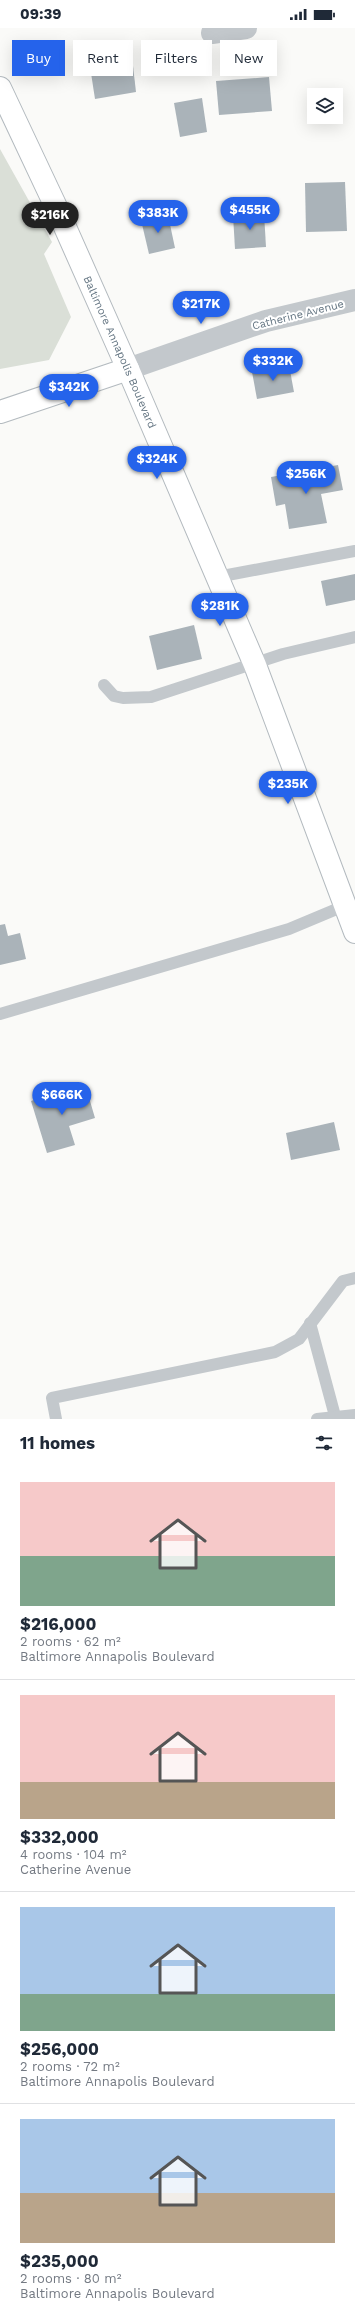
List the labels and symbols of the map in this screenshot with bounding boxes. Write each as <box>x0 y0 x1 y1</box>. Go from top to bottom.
pin: $455K <box>222 197 278 231</box>
pin: $383K <box>130 200 186 234</box>
pin: $216K <box>22 202 78 236</box>
street label: Baltimore Annapolis Boulevard <box>81 274 159 430</box>
pin: $217K <box>173 291 229 325</box>
street label: Catherine Avenue <box>251 297 345 333</box>
pin: $332K <box>245 348 301 382</box>
pin: $342K <box>41 374 97 408</box>
pin: $324K <box>129 446 185 480</box>
pin: $256K <box>278 461 334 495</box>
pin: $281K <box>192 593 248 627</box>
pin: $235K <box>260 771 316 805</box>
pin: $666K <box>34 1082 90 1116</box>

